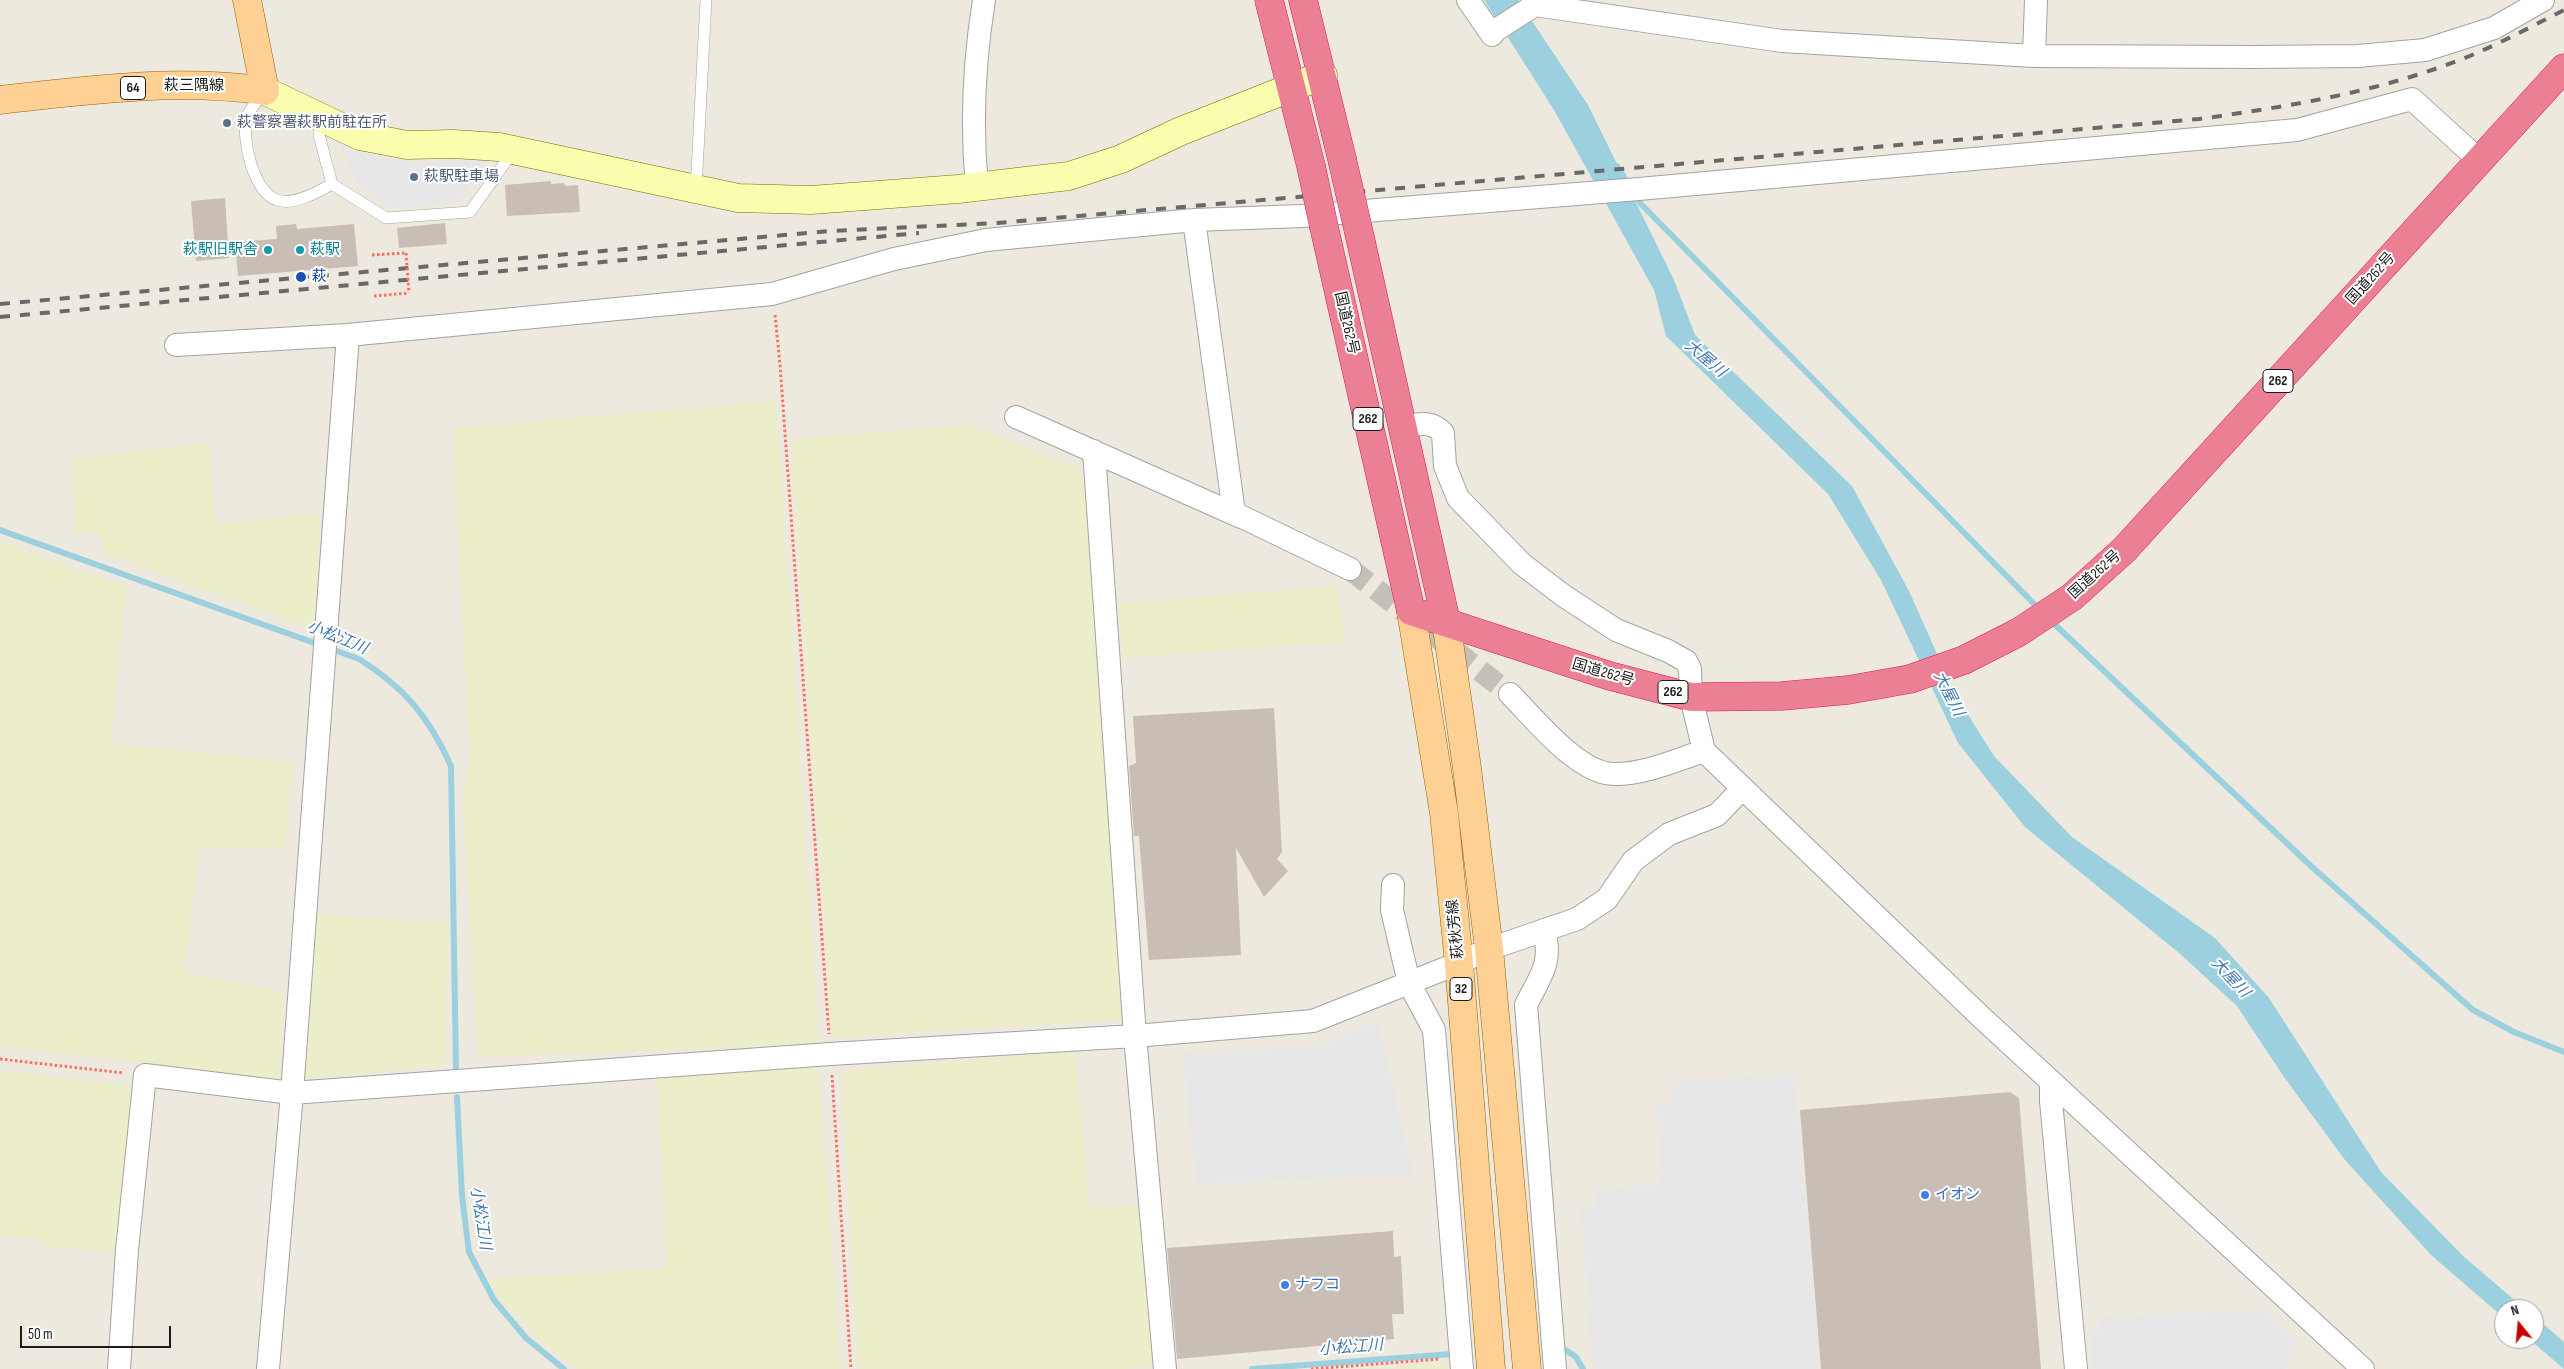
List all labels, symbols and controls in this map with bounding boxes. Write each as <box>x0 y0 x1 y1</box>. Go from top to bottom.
road number: 64 <box>120 76 146 100</box>
street label: 萩三隅線 <box>164 77 224 95</box>
place label: 萩警察署萩駅前駐在所 <box>237 114 387 132</box>
marker: 萩警察署萩駅前駐在所 <box>221 117 233 129</box>
place label: 萩駅駐車場 <box>424 168 499 186</box>
marker: 萩駅駐車場 <box>408 171 420 183</box>
place label: 萩駅旧駅舎 <box>183 241 258 259</box>
place label: 萩駅 <box>310 241 340 259</box>
marker: 萩駅旧駅舎 <box>262 244 274 256</box>
marker: 萩駅 <box>294 244 306 256</box>
street label: 国道262号 <box>2343 249 2399 309</box>
place label: 萩 <box>312 268 327 286</box>
marker: 萩 <box>294 270 308 284</box>
street label: 国道262号 <box>1330 290 1362 356</box>
water label: 大屋川 <box>1680 336 1730 382</box>
road number: 262 <box>2263 370 2293 392</box>
road number: 262 <box>1353 408 1383 430</box>
street label: 国道262号 <box>2065 547 2125 603</box>
water label: 小松江川 <box>304 617 370 659</box>
street label: 国道262号 <box>1570 656 1636 690</box>
water label: 大屋川 <box>1929 668 1967 720</box>
road number: 262 <box>1658 680 1688 704</box>
street label: 萩秋芳線 <box>1444 898 1468 960</box>
water label: 大屋川 <box>2207 954 2253 1002</box>
road number: 32 <box>1450 978 1472 1001</box>
water label: 小松江川 <box>466 1185 494 1251</box>
place label: イオン <box>1935 1186 1980 1204</box>
marker: イオン <box>1919 1189 1931 1201</box>
place label: ナフコ <box>1295 1276 1340 1294</box>
marker: ナフコ <box>1279 1279 1291 1291</box>
north arrow <box>2494 1299 2544 1349</box>
text: N <box>2509 1301 2521 1319</box>
scale bar <box>22 1316 174 1348</box>
text: 50 m <box>28 1325 53 1344</box>
water label: 小松江川 <box>1318 1336 1384 1360</box>

